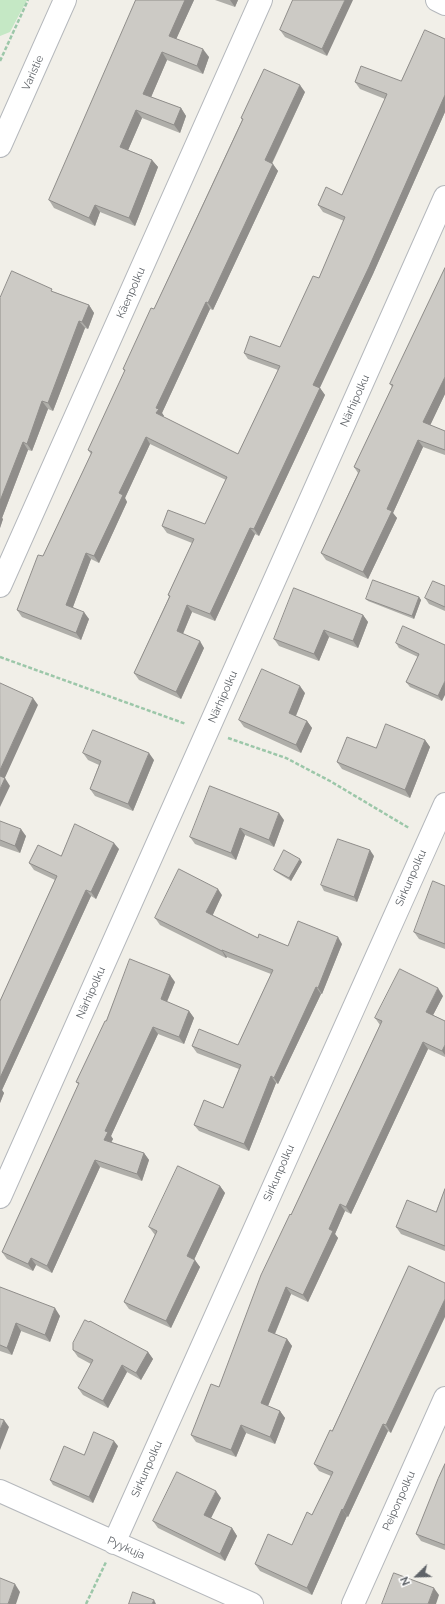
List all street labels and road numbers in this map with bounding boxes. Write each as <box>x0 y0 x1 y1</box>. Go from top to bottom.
street label: Varistie <box>19 53 47 93</box>
street label: Käenpolku <box>114 265 148 321</box>
street label: Närhipolku <box>338 373 372 429</box>
street label: Närhipolku <box>206 669 240 725</box>
street label: Sirkunpolku <box>393 848 429 908</box>
street label: Närhipolku <box>74 965 108 1021</box>
street label: Sirkunpolku <box>261 1143 297 1203</box>
street label: Sirkunpolku <box>129 1439 165 1499</box>
street label: Peiponpolku <box>380 1469 418 1533</box>
street label: Pyykuja <box>105 1534 147 1562</box>

